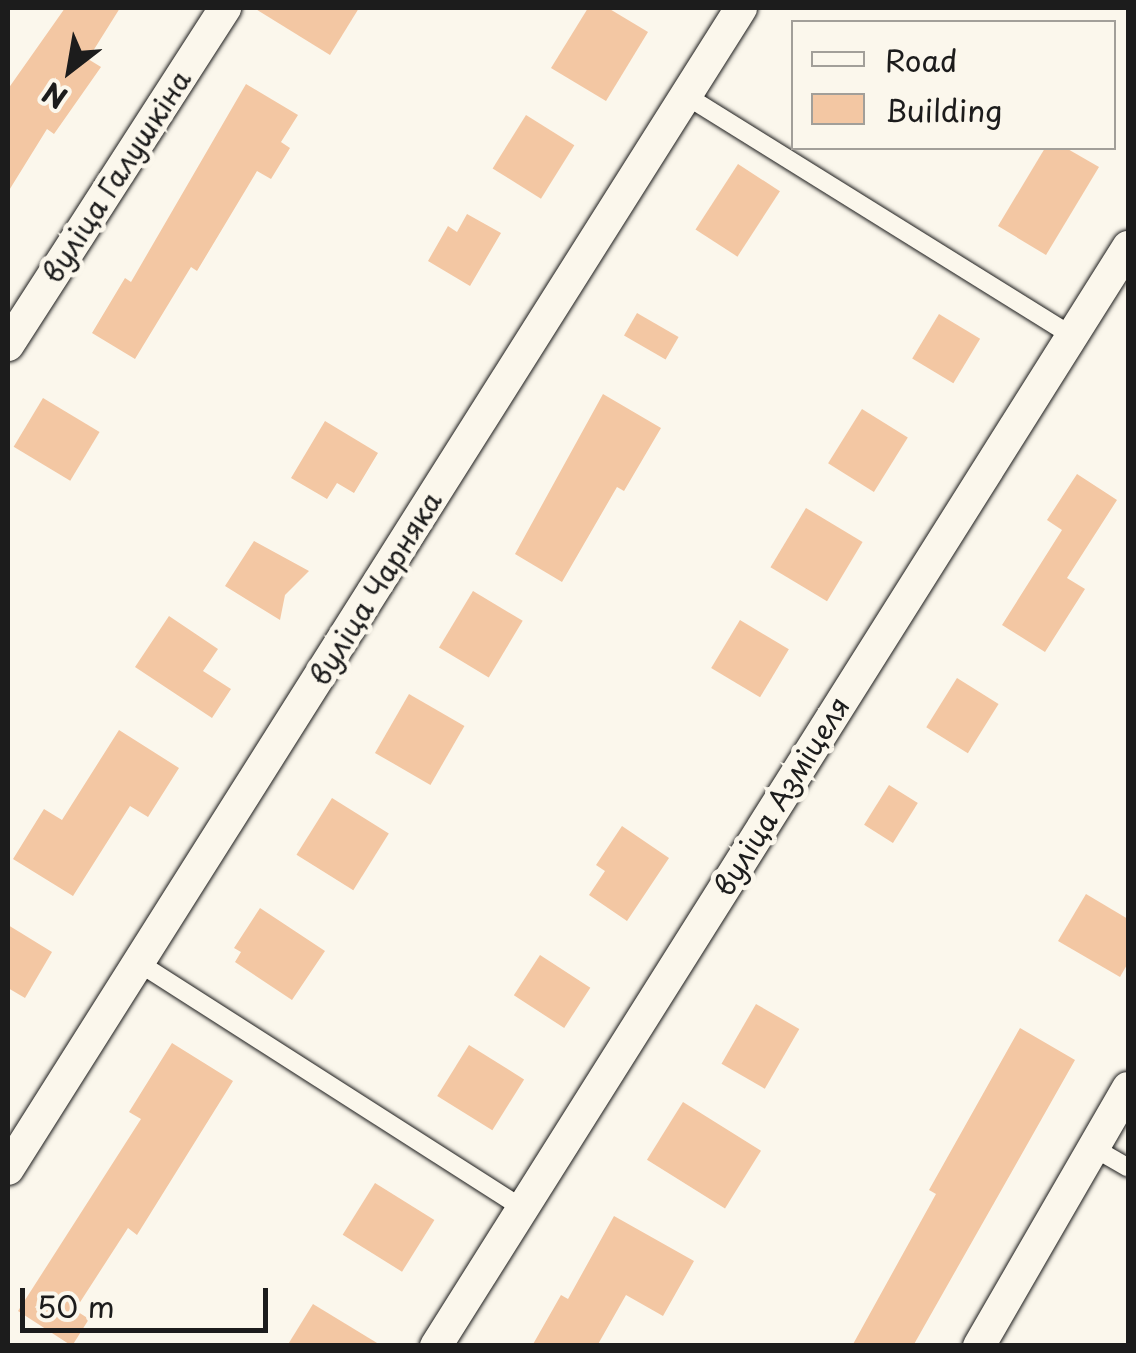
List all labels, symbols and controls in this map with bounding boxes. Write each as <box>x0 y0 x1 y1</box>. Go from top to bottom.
north arrow <box>20 20 120 120</box>
legend <box>791 20 1116 150</box>
text: Road <box>885 37 958 82</box>
street label: вуліца Галушкіна <box>35 64 197 288</box>
text: N <box>34 72 75 120</box>
text: Building <box>885 87 1002 132</box>
street label: вуліца Чарняка <box>302 485 448 691</box>
street label: вуліца Азміцеля <box>706 690 856 902</box>
scale bar <box>25 1268 272 1330</box>
text: 50 m <box>37 1283 115 1328</box>

